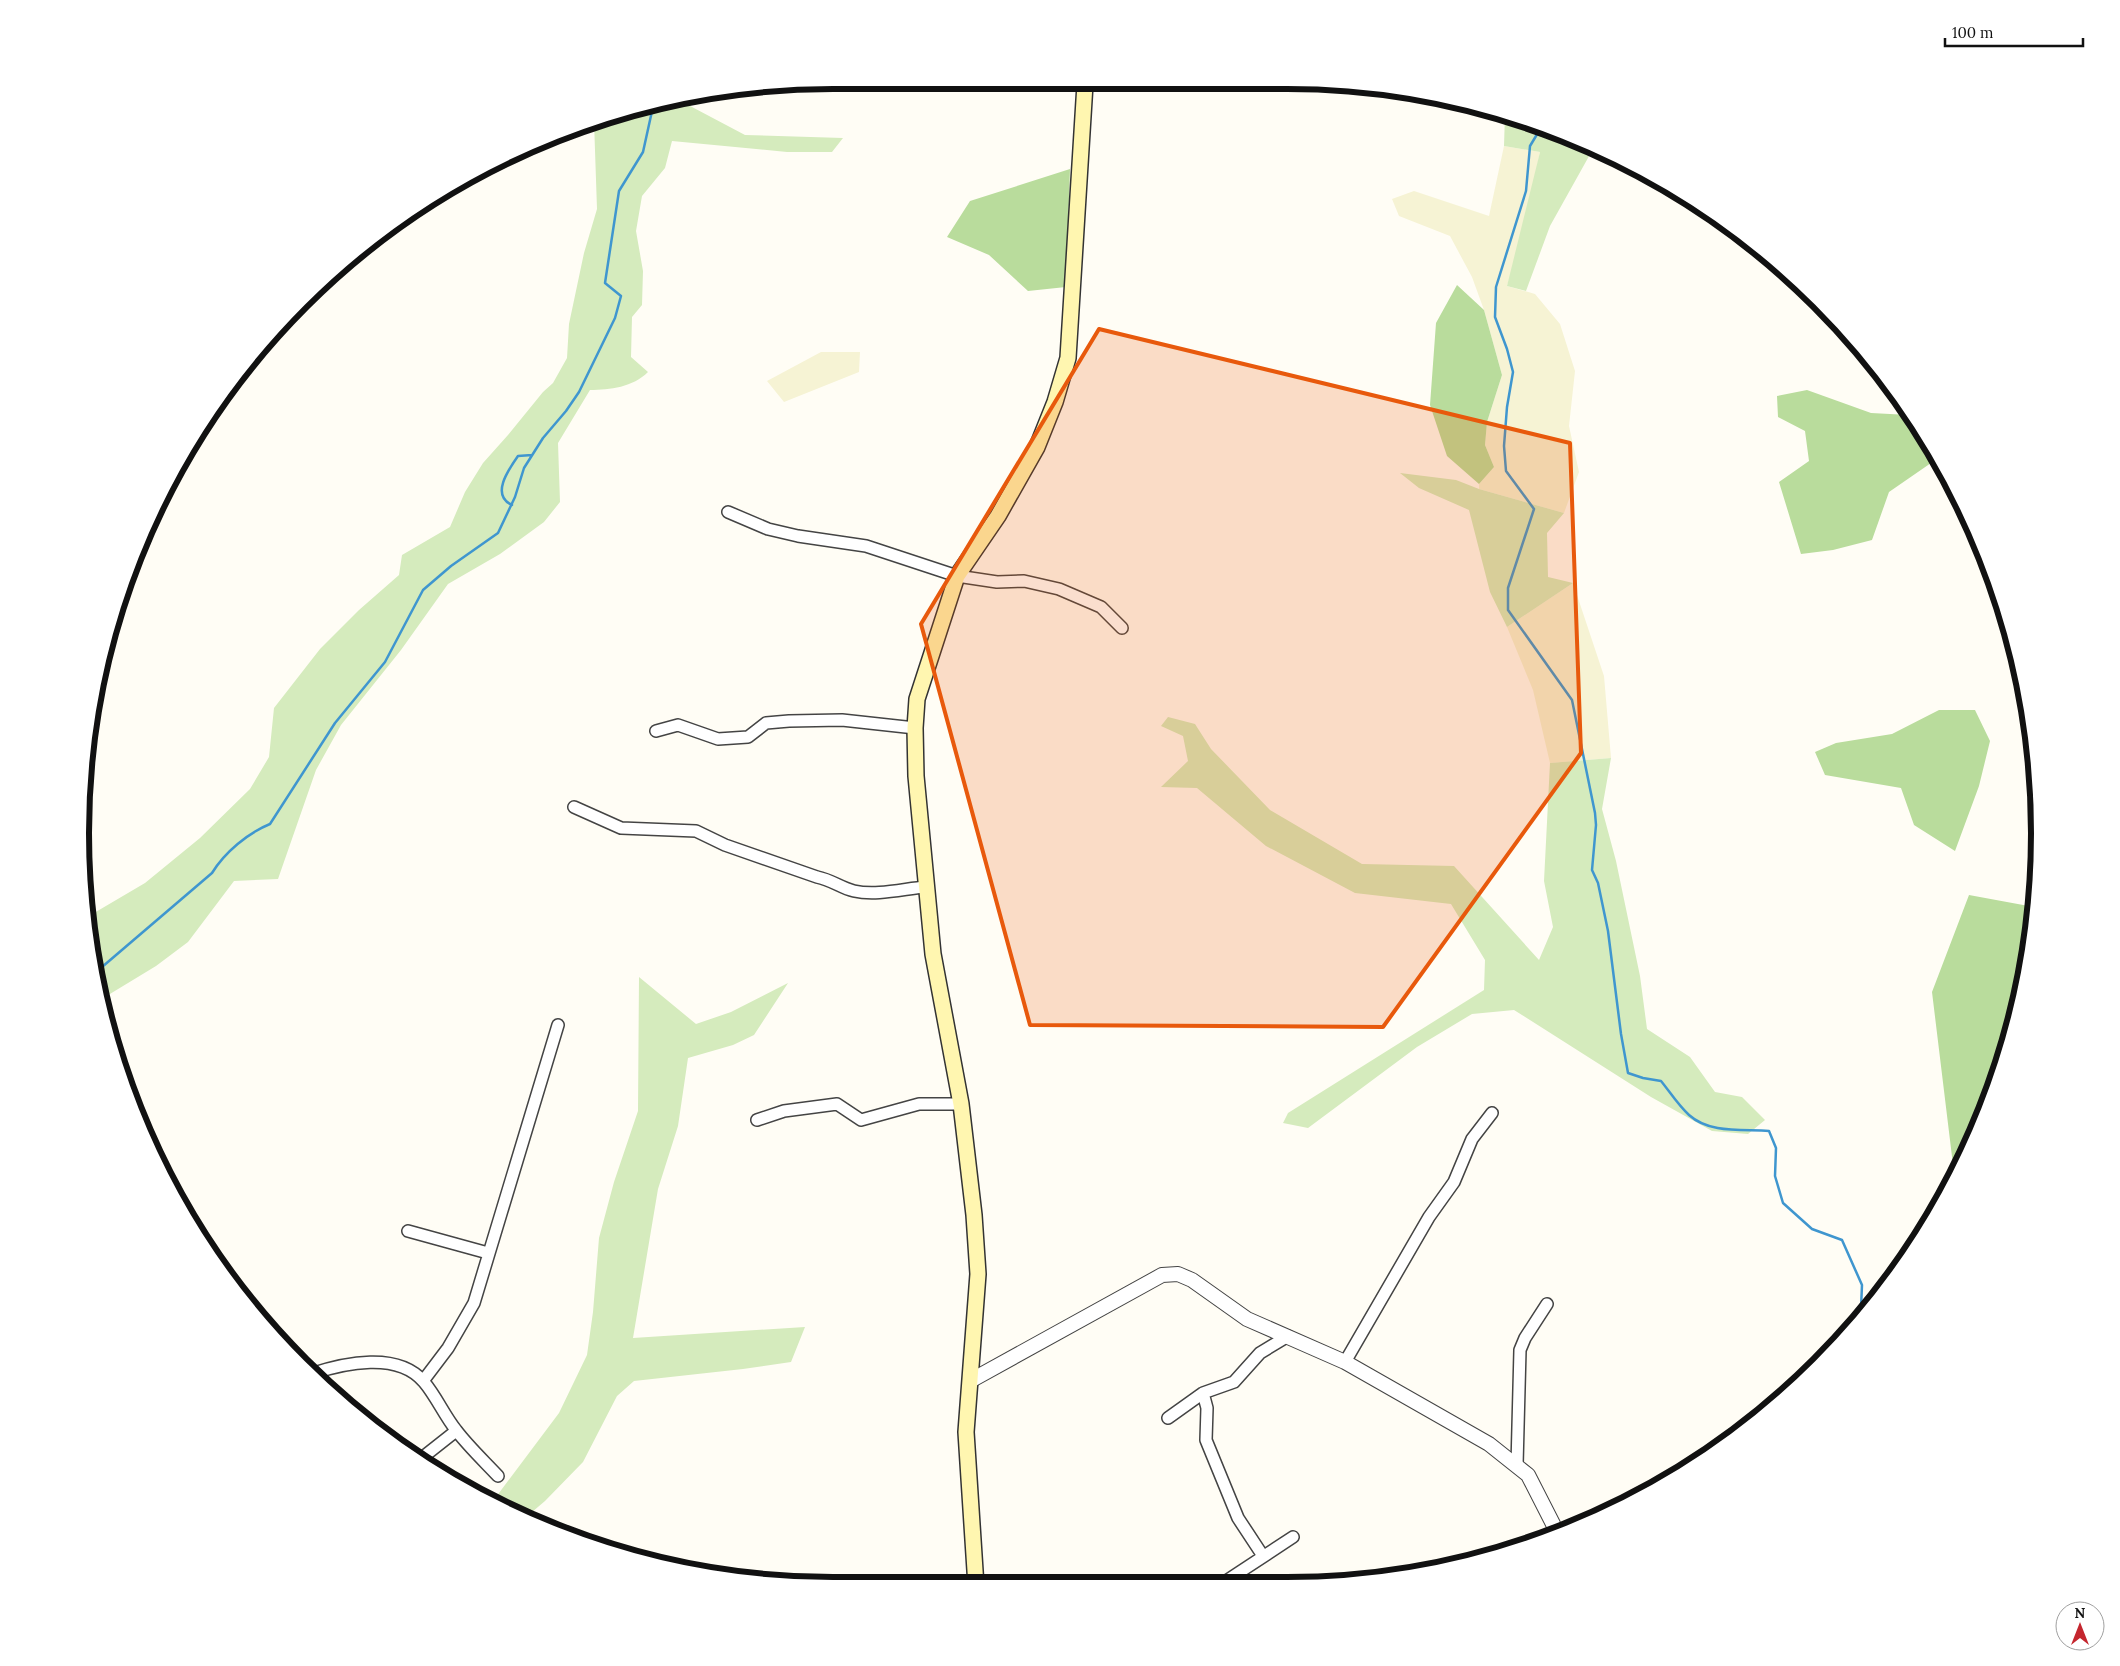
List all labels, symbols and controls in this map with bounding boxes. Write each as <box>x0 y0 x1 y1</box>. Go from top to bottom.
scale bar <box>1945 15 2082 47</box>
text: 100 m <box>1952 23 1993 42</box>
north arrow <box>2055 1601 2105 1651</box>
text: N <box>2075 1604 2086 1622</box>

